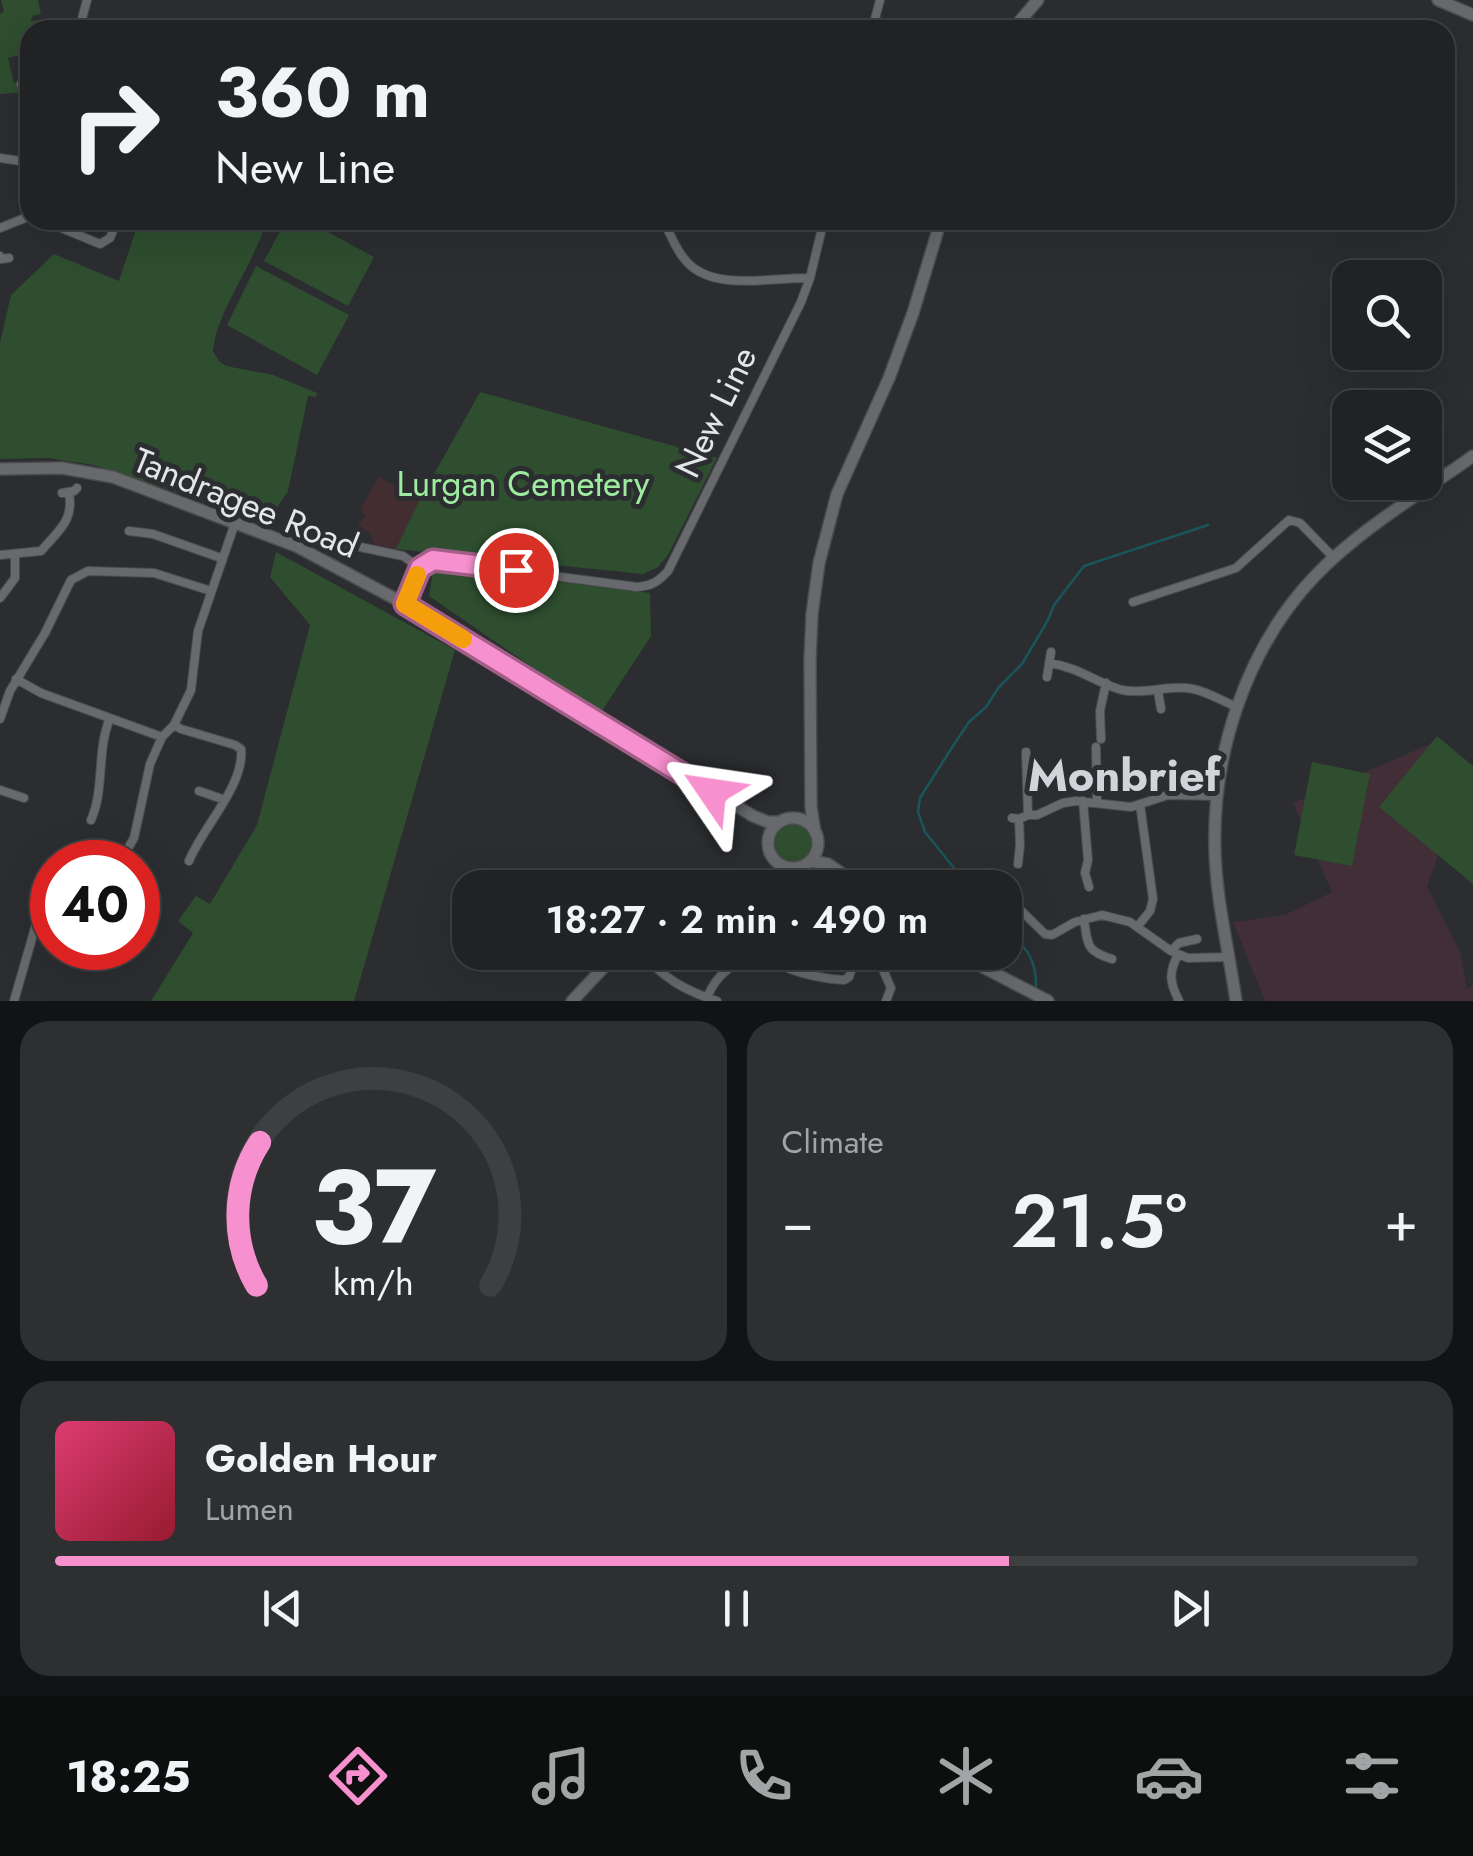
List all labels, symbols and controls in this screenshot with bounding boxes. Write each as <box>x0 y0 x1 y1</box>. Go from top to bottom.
text: 360 m <box>215 42 430 143</box>
icon: right <box>50 60 180 190</box>
text: New Line <box>215 135 395 200</box>
map controls <box>1332 260 1442 500</box>
button: search <box>1332 260 1442 370</box>
street label: New Line <box>663 338 769 486</box>
button: layers <box>1332 390 1442 500</box>
street label: Tandragee Road <box>126 435 366 571</box>
park label: Lurgan Cemetery <box>397 459 650 509</box>
pin <box>474 528 559 613</box>
icon: arrive <box>489 543 544 598</box>
position arrow <box>660 740 764 844</box>
district label: Monbrief <box>1028 743 1222 808</box>
speed limit sign: 40 <box>30 840 160 970</box>
text: 18:27 · 2 min · 490 m <box>546 892 928 947</box>
text: Climate <box>782 1119 884 1165</box>
text: 37 <box>310 1132 436 1282</box>
text: 21.5° <box>1011 1167 1187 1275</box>
text: − <box>782 1182 814 1262</box>
text: + <box>1384 1182 1418 1262</box>
text: km/h <box>333 1257 414 1308</box>
text: Golden Hour <box>205 1431 437 1486</box>
text: Lumen <box>205 1486 294 1532</box>
icon: previous <box>255 1581 310 1636</box>
icon: pause <box>709 1581 764 1636</box>
icon: next <box>1163 1581 1218 1636</box>
icon: directions <box>323 1741 393 1811</box>
icon: music <box>526 1741 596 1811</box>
icon: phone <box>729 1741 799 1811</box>
icon: climate <box>931 1741 1001 1811</box>
icon: car <box>1134 1741 1204 1811</box>
icon: filters <box>1337 1741 1407 1811</box>
text: 18:25 <box>66 1744 191 1809</box>

